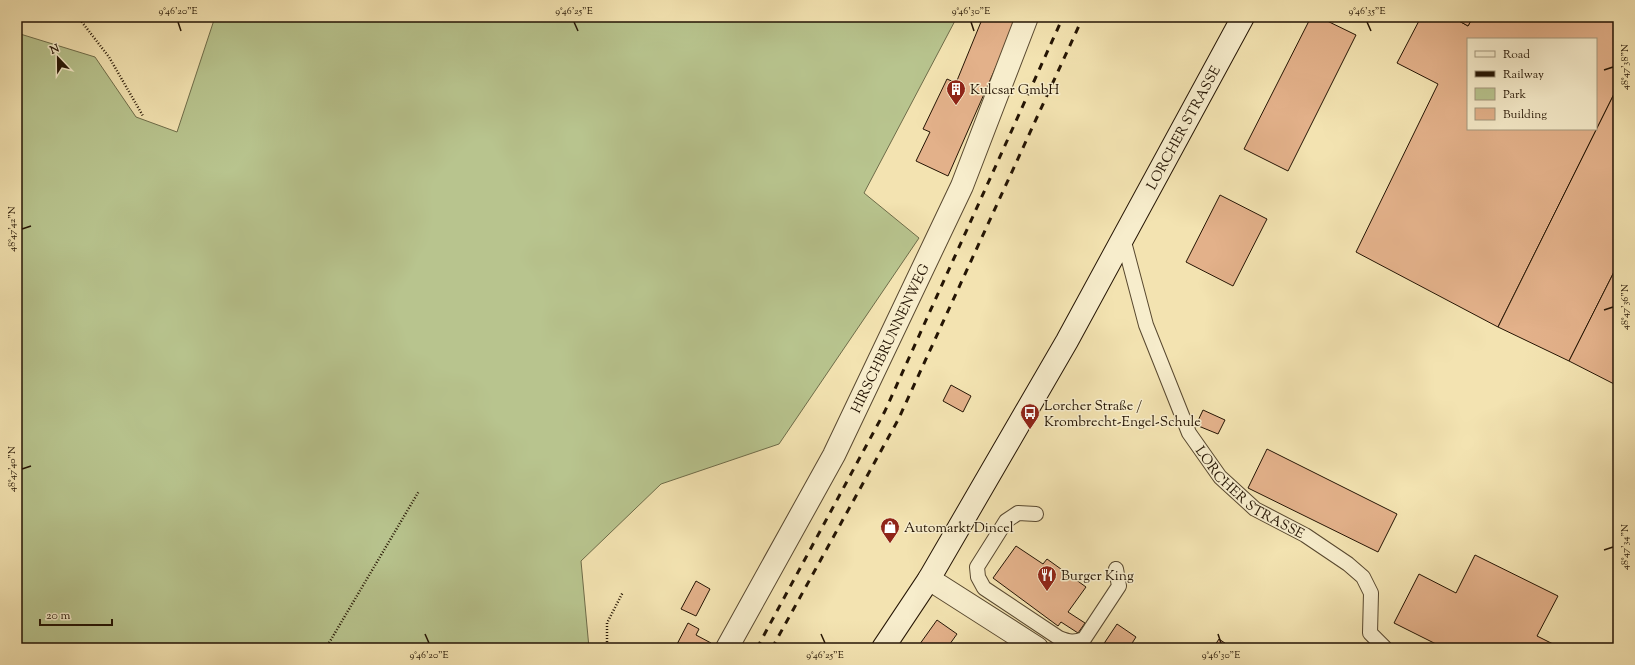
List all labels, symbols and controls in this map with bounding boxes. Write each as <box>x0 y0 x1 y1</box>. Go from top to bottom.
text: 9°46'20"E <box>158 4 198 19</box>
text: 9°46'25"E <box>555 4 593 19</box>
text: 9°46'30"E <box>952 4 990 19</box>
text: 9°46'35"E <box>1349 4 1385 19</box>
north arrow <box>38 38 78 78</box>
legend <box>1467 38 1597 130</box>
text: N <box>47 41 62 59</box>
text: 48°47'38"N <box>1618 44 1633 90</box>
text: Road <box>1503 46 1530 64</box>
street label: LORCHER STRASSE <box>1143 62 1227 194</box>
text: Railway <box>1503 66 1544 84</box>
building icon: Kulcsar GmbH <box>945 78 967 106</box>
place label: Kulcsar GmbH <box>970 81 1059 101</box>
text: Park <box>1503 86 1526 104</box>
text: Building <box>1503 106 1547 124</box>
text: 48°47'42"N <box>5 206 20 252</box>
street label: HIRSCHBRUNNENWEG <box>847 261 936 417</box>
text: 48°47'36"N <box>1618 284 1633 330</box>
place label: Lorcher Straße / Krombrecht-Engel-Schule <box>1044 397 1201 433</box>
bus stop icon: Lorcher Straße / Krombrecht-Engel-Schule <box>1019 402 1041 430</box>
street label: LORCHER STRASSE <box>1189 443 1308 545</box>
text: 48°47'40"N <box>5 446 20 492</box>
shop icon: Automarkt Dincel <box>879 516 901 544</box>
place label: Automarkt Dincel <box>904 519 1014 539</box>
text: 48°47'34"N <box>1618 524 1633 570</box>
restaurant icon: Burger King <box>1036 564 1058 592</box>
place label: Burger King <box>1061 567 1134 587</box>
scale bar <box>40 601 112 627</box>
text: 20 m <box>46 607 71 625</box>
text: 9°46'20"E <box>409 648 449 663</box>
text: 9°46'25"E <box>806 648 844 663</box>
text: 9°46'30"E <box>1202 648 1240 663</box>

